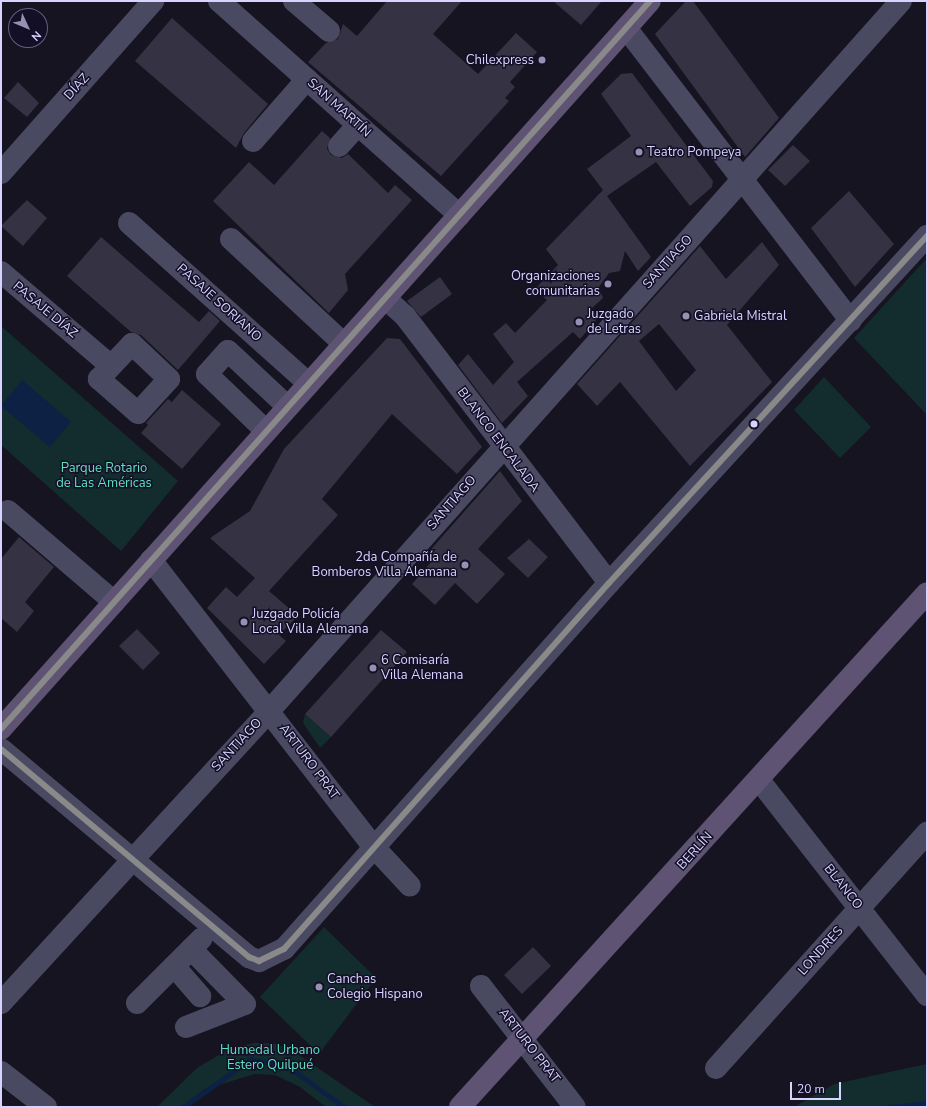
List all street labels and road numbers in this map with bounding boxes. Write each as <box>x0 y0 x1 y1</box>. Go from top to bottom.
street label: DÍAZ <box>61 71 93 103</box>
street label: SAN MARTÍN <box>304 75 374 141</box>
street label: SANTIAGO <box>640 232 696 292</box>
street label: PASAJE SORIANO <box>173 261 265 345</box>
street label: PASAJE DÍAZ <box>10 278 80 342</box>
street label: BLANCO ENCALADA <box>454 385 542 495</box>
street label: SANTIAGO <box>424 473 480 533</box>
street label: SANTIAGO <box>208 715 266 775</box>
street label: ARTURO PRAT <box>276 721 342 803</box>
street label: BERLÍN <box>674 829 716 873</box>
street label: BLANCO <box>821 861 865 913</box>
street label: LONDRES <box>795 923 847 979</box>
street label: ARTURO PRAT <box>495 1006 563 1086</box>

